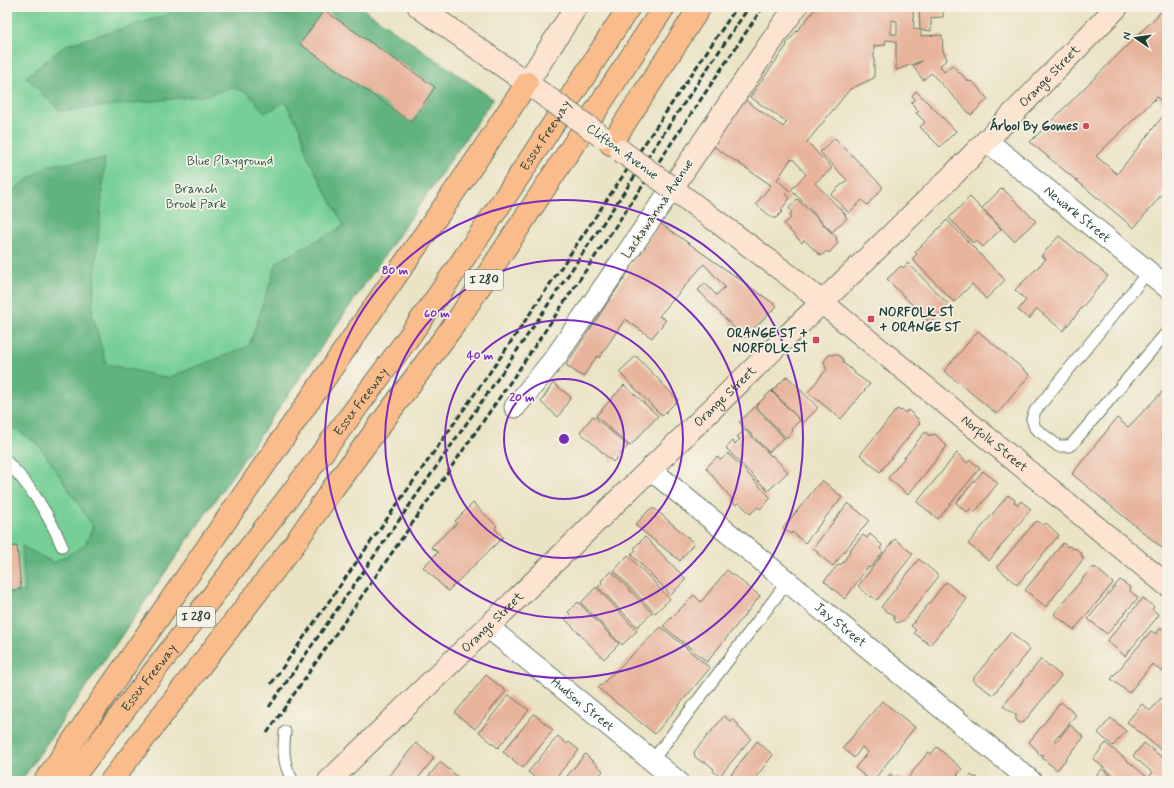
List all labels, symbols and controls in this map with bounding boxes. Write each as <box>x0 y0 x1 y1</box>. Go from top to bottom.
north arrow <box>1116 18 1156 58</box>
text: N <box>1120 31 1135 41</box>
street label: Orange Street <box>1015 41 1084 111</box>
street label: Essex Freeway <box>516 97 575 174</box>
place label: Árbol By Gomes <box>990 117 1078 135</box>
street label: Clifton Avenue <box>583 120 662 184</box>
marker: Árbol By Gomes <box>1081 121 1091 131</box>
park label: Blue Playground <box>187 153 273 170</box>
street label: Lackawanna Avenue <box>618 156 698 262</box>
park label: Branch Brook Park <box>166 181 227 213</box>
street label: Newark Street <box>1040 182 1114 246</box>
text: 80 m <box>382 263 409 279</box>
road number: I 280 <box>465 270 503 290</box>
place label: NORFOLK ST + ORANGE ST <box>879 304 962 336</box>
text: 60 m <box>424 306 450 322</box>
marker: NORFOLK ST + ORANGE ST <box>866 314 876 324</box>
place label: ORANGE ST + NORFOLK ST <box>727 325 808 357</box>
marker: ORANGE ST + NORFOLK ST <box>811 335 821 345</box>
text: 40 m <box>467 348 494 364</box>
street label: Orange Street <box>690 362 760 431</box>
street label: Essex Freeway <box>330 364 392 439</box>
text: 20 m <box>509 390 535 406</box>
street label: Norfolk Street <box>958 411 1031 476</box>
centre of rings <box>557 432 571 446</box>
street label: Orange Street <box>458 588 528 656</box>
street label: Jay Street <box>811 599 870 651</box>
road number: I 280 <box>177 607 215 627</box>
street label: Essex Freeway <box>118 640 181 715</box>
street label: Hudson Street <box>547 673 618 735</box>

